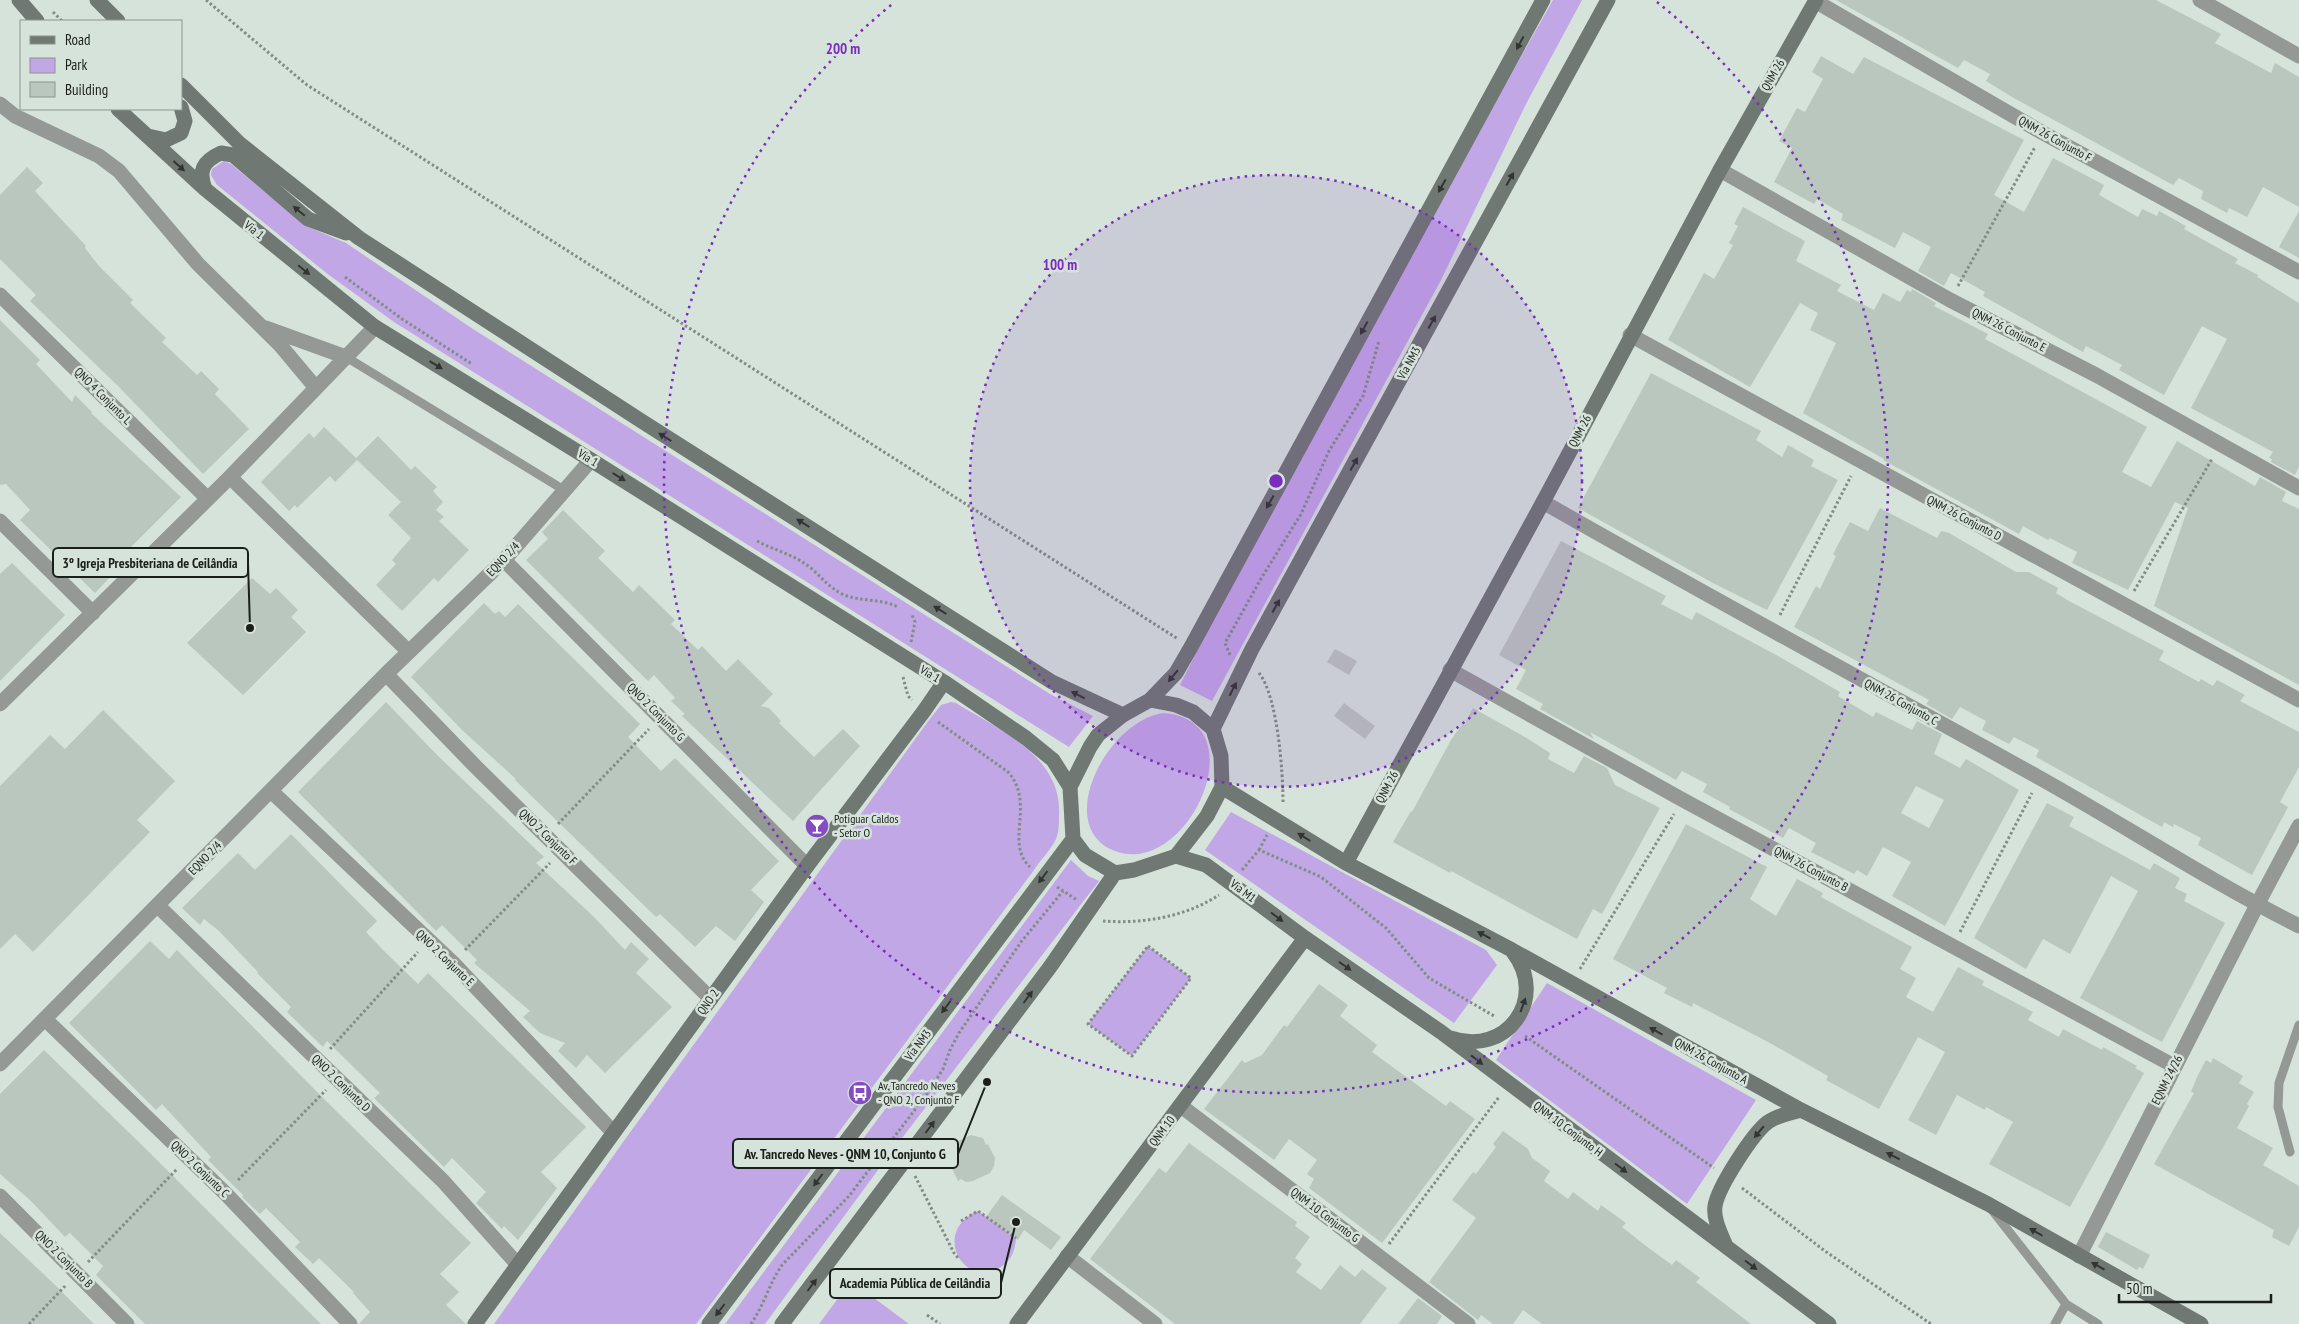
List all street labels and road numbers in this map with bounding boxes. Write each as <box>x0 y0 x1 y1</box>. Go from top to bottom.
street label: QNM 26 <box>1758 56 1788 93</box>
street label: QNM 26 Conjunto F <box>2016 112 2094 165</box>
street label: Via 1 <box>241 217 267 242</box>
street label: QNM 26 Conjunto E <box>1970 304 2049 355</box>
street label: Via NM3 <box>1393 344 1424 383</box>
street label: QNO 4 Conjunto L <box>72 364 135 427</box>
street label: QNM 26 <box>1565 412 1594 449</box>
street label: Via 1 <box>575 445 601 469</box>
street label: QNM 26 Conjunto D <box>1924 492 2004 544</box>
street label: EQNO 2/4 <box>483 538 523 579</box>
street label: Via 1 <box>917 661 943 685</box>
street label: QNM 26 Conjunto C <box>1862 675 1941 728</box>
street label: QNO 2 Conjunto G <box>624 680 688 744</box>
street label: QNM 26 <box>1372 768 1401 805</box>
street label: QNO 2 Conjunto F <box>516 805 580 868</box>
street label: EQNO 2/4 <box>185 837 225 878</box>
street label: QNM 26 Conjunto B <box>1772 843 1851 895</box>
street label: Via M1 <box>1227 875 1259 905</box>
street label: QNO 2 Conjunto E <box>413 926 477 989</box>
street label: QNO 2 <box>693 986 722 1017</box>
street label: Via NM3 <box>900 1026 934 1064</box>
street label: QNM 26 Conjunto A <box>1672 1034 1751 1087</box>
street label: QNO 2 Conjunto D <box>309 1051 374 1114</box>
street label: EQNM 24/26 <box>2148 1053 2185 1107</box>
street label: QNM 10 Conjunto H <box>1531 1098 1606 1159</box>
street label: QNM 10 <box>1145 1113 1178 1149</box>
street label: QNO 2 Conjunto C <box>168 1137 233 1201</box>
street label: QNM 10 Conjunto G <box>1288 1184 1363 1245</box>
street label: QNO 2 Conjunto B <box>32 1227 97 1291</box>

